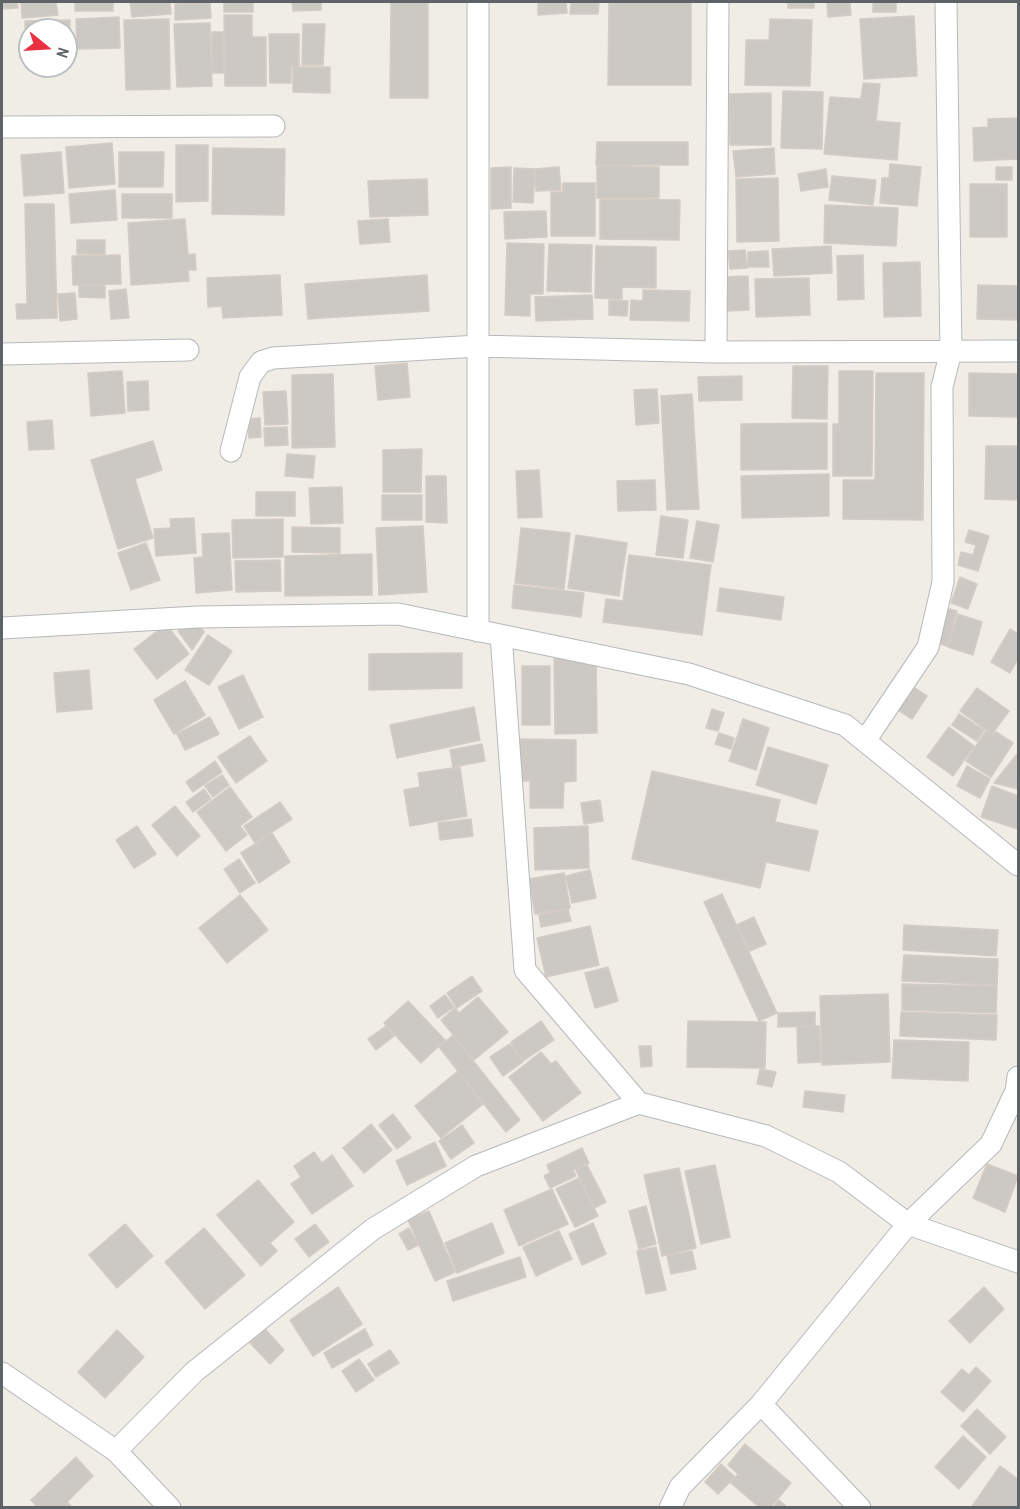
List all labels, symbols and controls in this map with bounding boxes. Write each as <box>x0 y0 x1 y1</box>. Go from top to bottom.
north arrow <box>18 18 78 78</box>
text: N <box>51 45 75 61</box>

